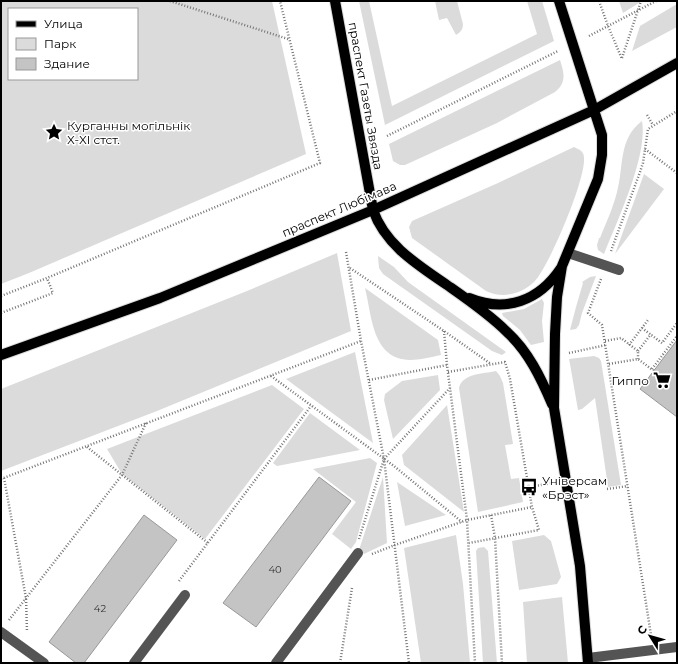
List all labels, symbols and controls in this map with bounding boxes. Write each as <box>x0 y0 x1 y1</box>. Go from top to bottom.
legend <box>8 8 138 80</box>
text: Улица <box>44 16 83 31</box>
street label: праспект Газеты Звязда <box>346 21 386 171</box>
text: Парк <box>44 36 76 51</box>
text: Здание <box>44 56 90 71</box>
place label: Курганны могільнік Х-ХI стст. <box>67 118 190 147</box>
place icon: Курганны могільнік Х-ХI стст. <box>44 122 64 142</box>
street label: праспект Любімава <box>279 178 399 240</box>
supermarket icon: Гиппо <box>652 370 672 390</box>
place label: Гиппо <box>612 373 649 388</box>
place label: Універсам «Брэст» <box>542 473 607 502</box>
bus stop icon: Універсам «Брэст» <box>519 477 539 497</box>
house number: 40 <box>268 563 282 576</box>
house number: 42 <box>94 602 106 615</box>
north arrow <box>630 616 670 656</box>
text: С <box>634 623 650 637</box>

